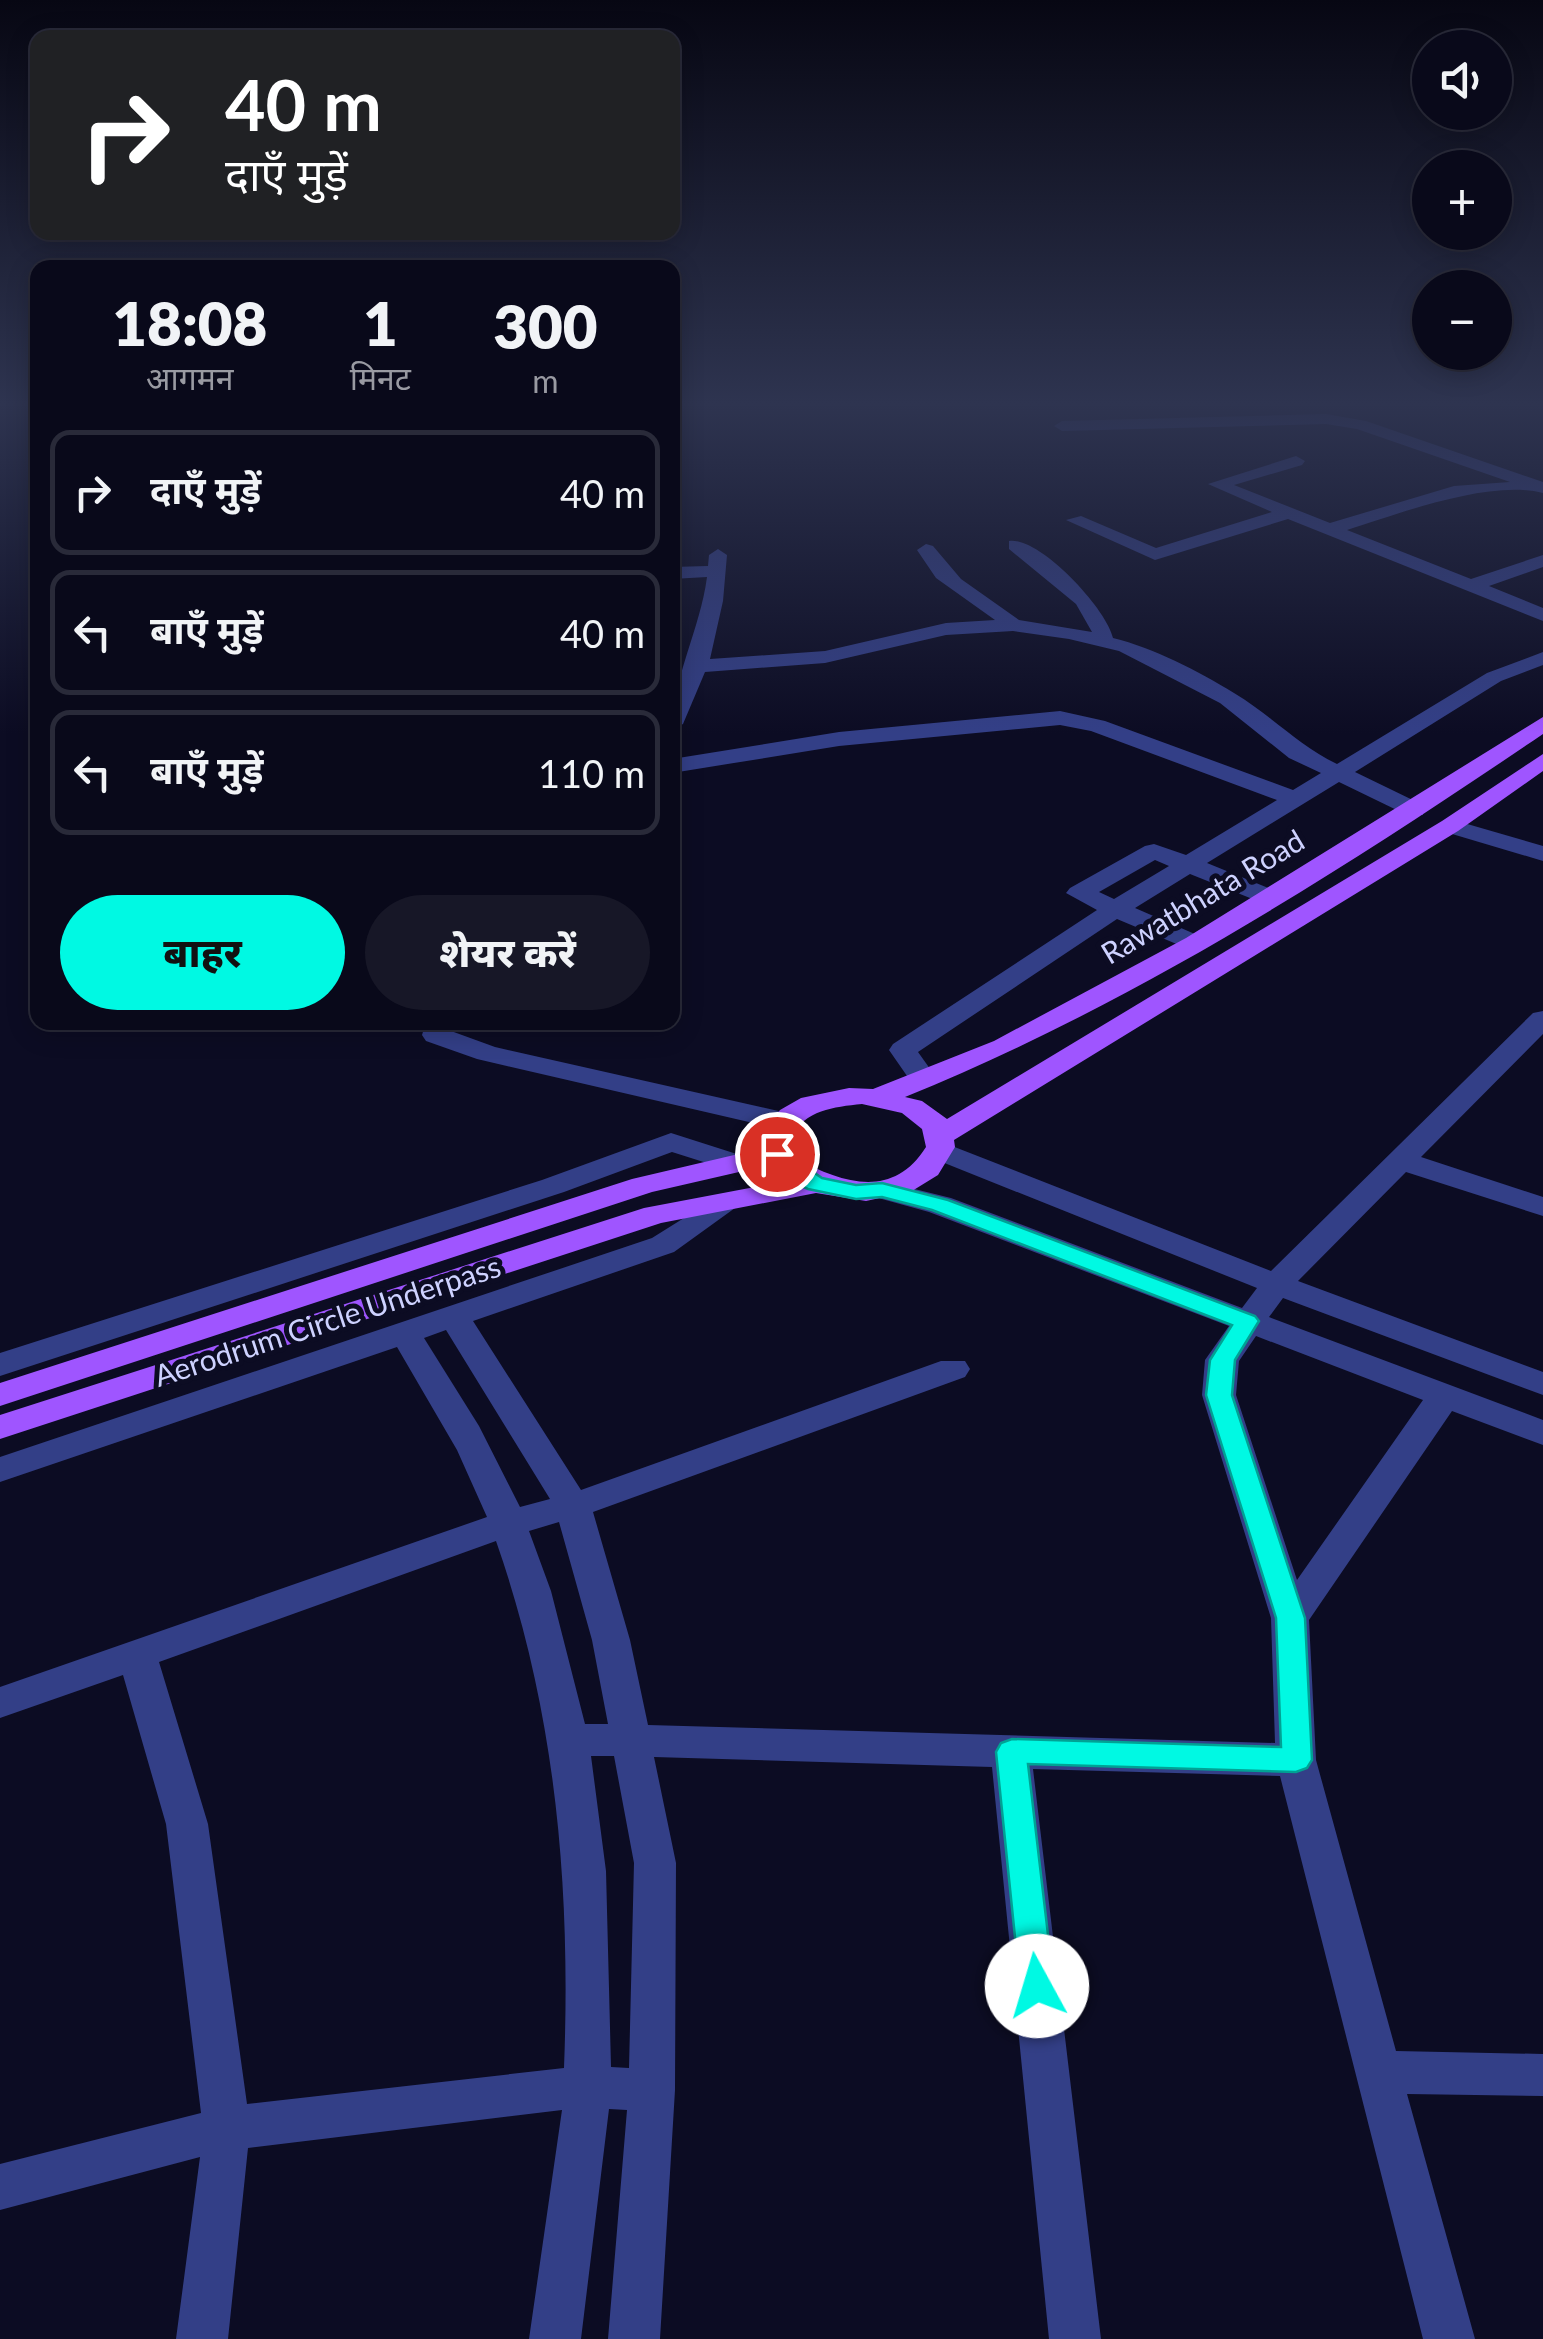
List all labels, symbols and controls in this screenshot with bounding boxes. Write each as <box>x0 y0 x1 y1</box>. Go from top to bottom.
map controls <box>1412 30 1512 370</box>
button: sound <box>1412 30 1512 130</box>
text: 40 m <box>225 62 382 146</box>
icon: right <box>60 70 190 200</box>
text: दाएँ मुड़ें <box>225 147 348 201</box>
button: + <box>1412 150 1512 250</box>
button: − <box>1412 270 1512 370</box>
text: 18:08 <box>112 287 267 359</box>
text: 1 <box>363 287 398 359</box>
text: 300 <box>493 290 598 362</box>
text: आगमन <box>146 358 234 397</box>
text: मिनट <box>350 358 411 397</box>
text: m <box>532 361 559 400</box>
icon: right <box>65 465 120 520</box>
text: दाएँ मुड़ें <box>150 466 261 512</box>
text: 40 m <box>560 470 645 516</box>
icon: left <box>65 605 120 660</box>
text: बाएँ मुड़ें <box>150 606 263 652</box>
text: 40 m <box>560 610 645 656</box>
icon: left <box>65 745 120 800</box>
text: बाएँ मुड़ें <box>150 746 263 792</box>
text: 110 m <box>538 750 645 796</box>
street label: Rawatbhata Road <box>1094 821 1310 971</box>
button: बाहर <box>60 895 345 1010</box>
button: शेयर करें <box>365 895 650 1010</box>
pin <box>735 1112 820 1197</box>
icon: arrive <box>750 1127 805 1182</box>
street label: Aerodrum Circle Underpass <box>149 1247 505 1393</box>
position arrow <box>985 1934 1089 2038</box>

